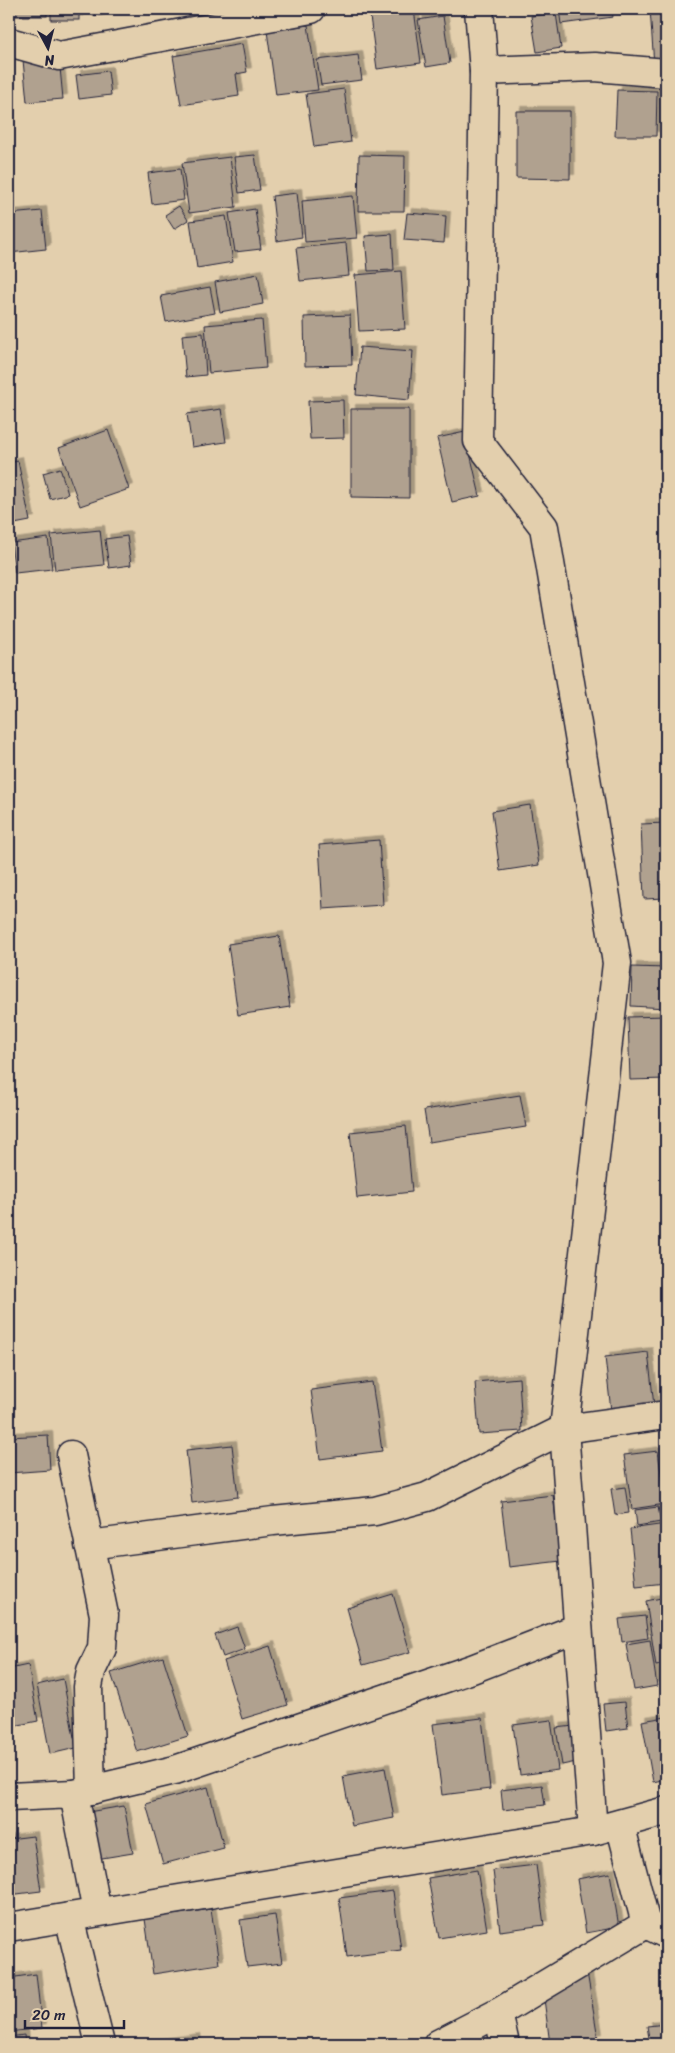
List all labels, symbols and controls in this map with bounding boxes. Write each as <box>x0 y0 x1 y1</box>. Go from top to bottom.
north arrow <box>22 22 72 72</box>
text: N <box>43 47 57 73</box>
scale bar <box>25 1998 124 2030</box>
text: 20 m <box>32 2002 66 2028</box>

